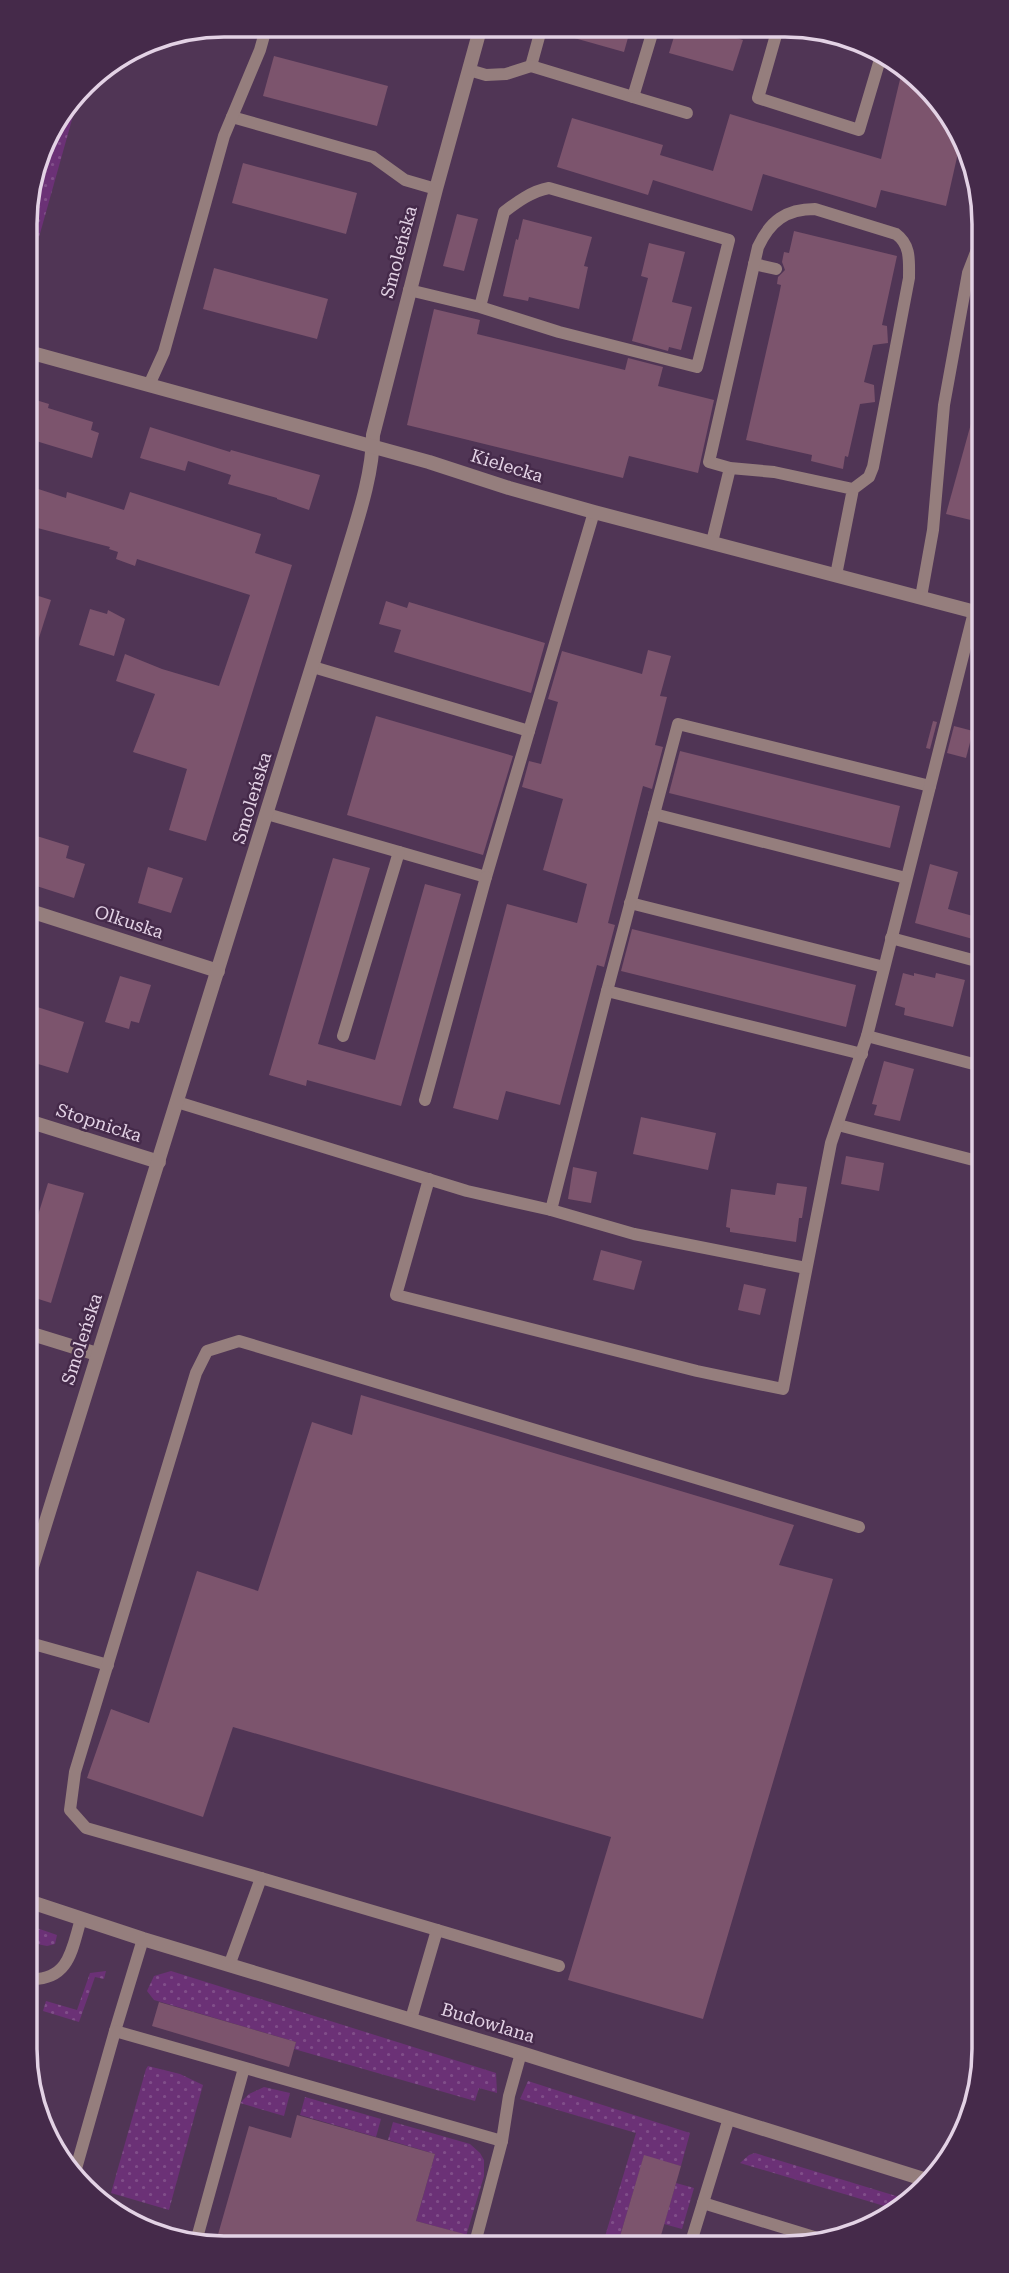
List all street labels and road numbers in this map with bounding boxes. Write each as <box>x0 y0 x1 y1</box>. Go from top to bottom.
street label: Smoleńska <box>376 203 421 300</box>
street label: Kielecka <box>468 445 546 487</box>
street label: Smoleńska <box>228 749 275 846</box>
street label: Olkuska <box>92 901 167 943</box>
street label: Stopnicka <box>54 1099 145 1146</box>
street label: Smoleńska <box>57 1290 106 1387</box>
street label: Budowlana <box>439 1998 538 2047</box>

